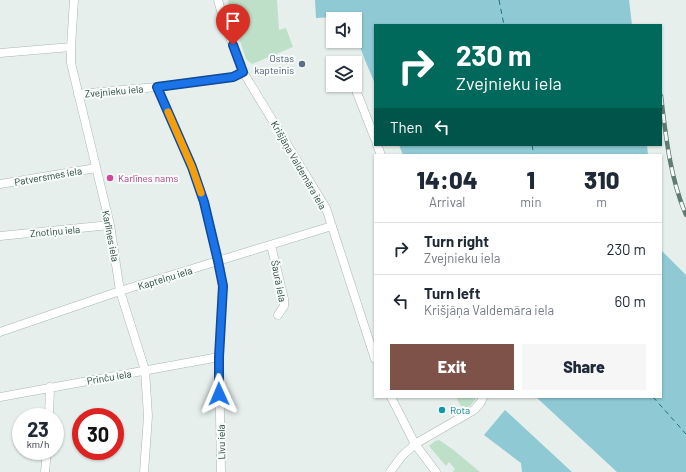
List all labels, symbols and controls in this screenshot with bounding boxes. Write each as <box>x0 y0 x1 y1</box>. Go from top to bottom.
pin <box>216 4 250 45</box>
icon: arrive <box>222 10 244 32</box>
map controls <box>326 12 362 92</box>
button: sound <box>326 12 362 48</box>
text: 230 m <box>456 38 531 72</box>
icon: right <box>390 40 442 92</box>
place label: Ostas kapteinis <box>254 52 294 76</box>
button: layers <box>326 56 362 92</box>
marker: Ostas kapteinis <box>297 59 307 69</box>
text: Zvejnieku iela <box>456 72 562 94</box>
street label: Zvejnieku iela <box>84 82 144 100</box>
icon: left <box>431 116 453 138</box>
text: Then <box>390 118 423 136</box>
street label: Krišjāņa Valdemāra iela <box>269 119 329 211</box>
street label: Patversmes iela <box>13 164 83 188</box>
text: 14:04 <box>417 165 478 194</box>
text: 1 <box>527 165 535 194</box>
text: 310 <box>584 165 619 194</box>
place label: Karlīnes nams <box>118 172 178 184</box>
marker: Karlīnes nams <box>105 173 115 183</box>
text: Arrival <box>429 194 465 210</box>
text: min <box>520 194 541 210</box>
text: m <box>596 194 607 210</box>
street label: Karlīnes iela <box>100 209 122 263</box>
street label: Znotiņu iela <box>29 223 81 239</box>
text: Turn right <box>424 232 489 250</box>
icon: right <box>390 238 412 260</box>
text: 230 m <box>606 240 646 258</box>
text: Zvejnieku iela <box>424 250 500 266</box>
street label: Šaurā iela <box>269 259 289 303</box>
street label: Kapteiņu iela <box>136 264 194 292</box>
text: Turn left <box>424 284 480 302</box>
icon: left <box>390 290 412 312</box>
text: 60 m <box>614 292 646 310</box>
text: Krišjāņa Valdemāra iela <box>424 302 554 318</box>
button: Exit <box>390 344 514 390</box>
button: Share <box>522 344 646 390</box>
street label: Prinču iela <box>86 367 132 387</box>
position arrow <box>198 373 240 415</box>
place label: Rota <box>450 404 470 416</box>
marker: Rota <box>437 405 447 415</box>
speed limit sign: 30 <box>72 408 124 460</box>
text: 23 <box>27 417 49 441</box>
street label: Līvu iela <box>215 424 227 460</box>
text: km/h <box>27 438 49 450</box>

